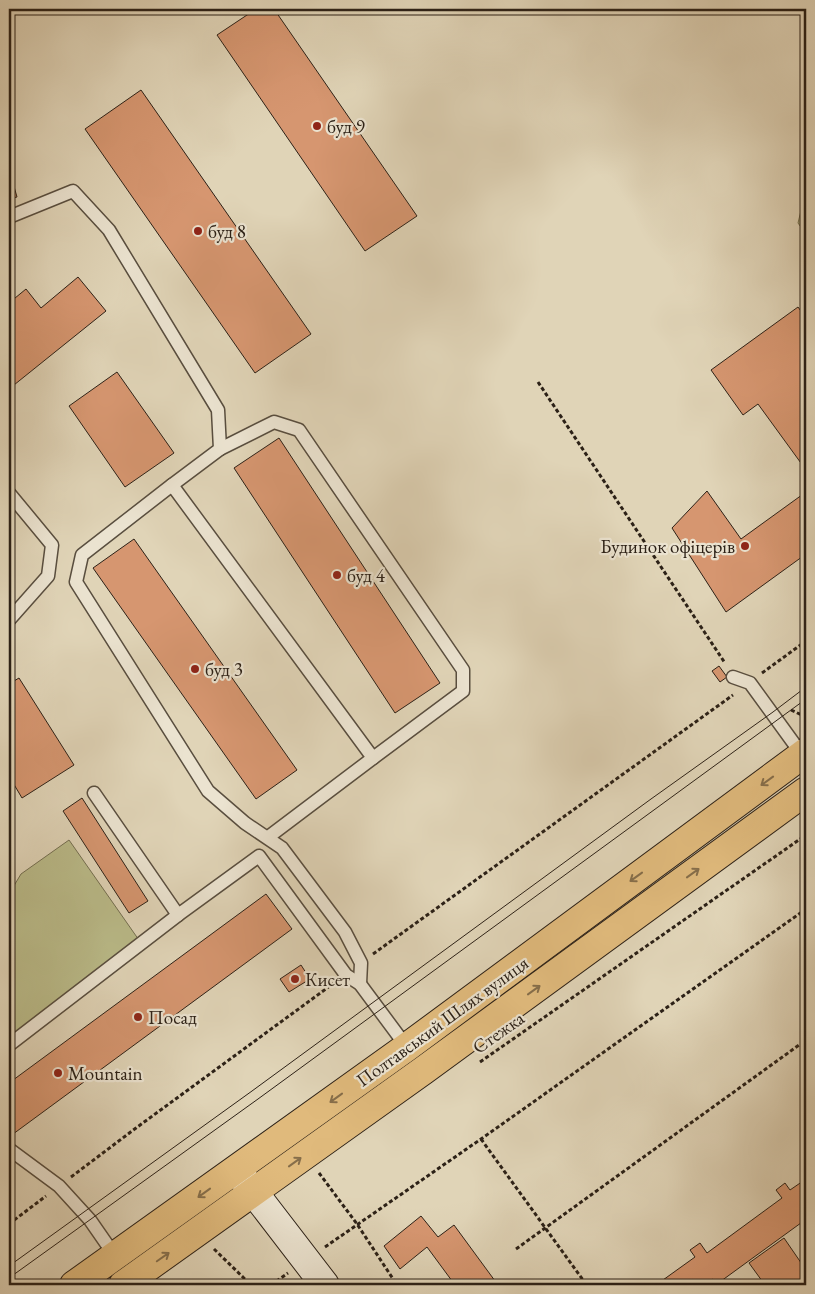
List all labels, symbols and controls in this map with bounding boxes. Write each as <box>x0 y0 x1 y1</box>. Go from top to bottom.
place label: буд 9 <box>327 114 365 139</box>
marker: буд 9 <box>311 120 323 132</box>
place label: буд 8 <box>208 219 246 244</box>
marker: буд 8 <box>192 225 204 237</box>
place label: Будинок офіцерів <box>600 534 735 559</box>
marker: Будинок офіцерів <box>739 540 751 552</box>
place label: буд 4 <box>347 563 386 588</box>
marker: буд 4 <box>331 569 343 581</box>
place label: буд 3 <box>205 657 243 682</box>
marker: буд 3 <box>189 663 201 675</box>
one-way arrow <box>760 776 774 786</box>
one-way arrow <box>686 868 700 878</box>
one-way arrow <box>630 872 643 883</box>
street label: Полтавський Шлях вулиця <box>351 950 534 1092</box>
place label: Кисет <box>305 967 350 992</box>
marker: Кисет <box>289 973 301 985</box>
one-way arrow <box>527 985 541 995</box>
place label: Посад <box>148 1005 197 1030</box>
street label: Стежка <box>467 1005 530 1059</box>
marker: Посад <box>132 1011 144 1023</box>
place label: Mountain <box>68 1061 142 1086</box>
marker: Mountain <box>52 1067 64 1079</box>
one-way arrow <box>329 1093 343 1103</box>
one-way arrow <box>288 1157 301 1168</box>
one-way arrow <box>197 1188 211 1198</box>
one-way arrow <box>156 1252 170 1262</box>

